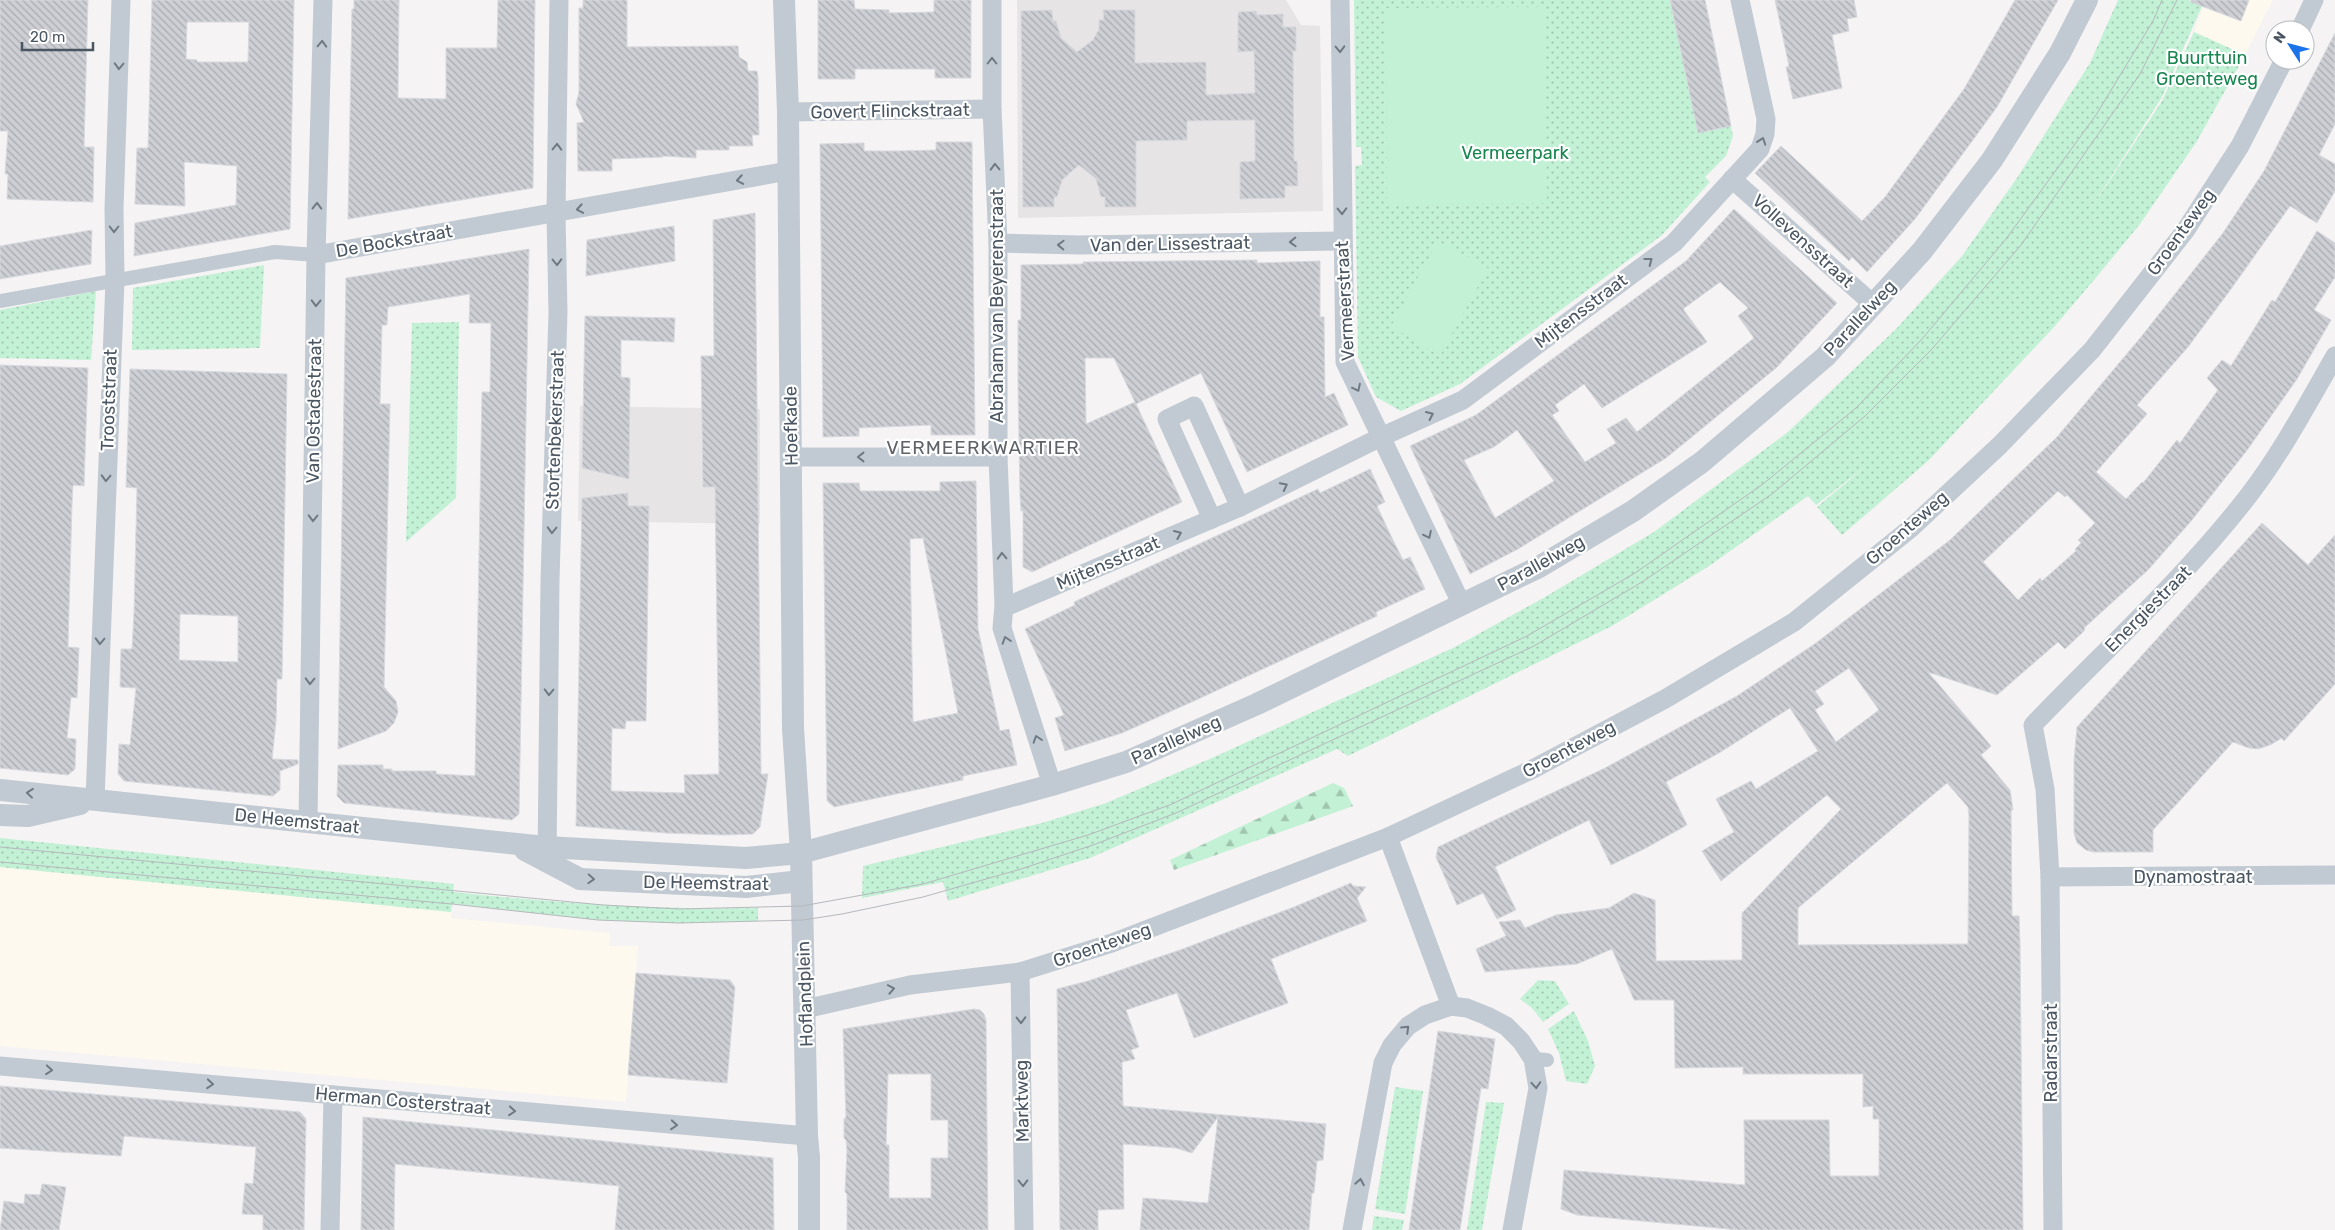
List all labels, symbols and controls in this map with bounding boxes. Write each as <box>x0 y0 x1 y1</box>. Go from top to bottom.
scale bar <box>22 20 94 52</box>
north arrow <box>2265 20 2315 70</box>
text: 20 m <box>30 28 65 46</box>
text: N <box>2270 29 2290 47</box>
one-way arrow <box>316 39 327 47</box>
one-way arrow <box>1335 45 1345 53</box>
park label: Buurttuin Groenteweg <box>2156 47 2258 90</box>
one-way arrow <box>987 56 997 64</box>
one-way arrow <box>114 62 124 70</box>
street label: Govert Flinckstraat <box>810 99 970 123</box>
one-way arrow <box>1757 138 1767 146</box>
park label: Vermeerpark <box>1461 142 1569 164</box>
one-way arrow <box>552 143 562 151</box>
one-way arrow <box>990 162 1000 170</box>
one-way arrow <box>736 175 744 185</box>
street label: Groenteweg <box>2142 184 2220 280</box>
street label: Abraham van Beyerenstraat <box>986 189 1008 423</box>
street label: Vollevensstraat <box>1748 190 1858 292</box>
one-way arrow <box>312 202 322 210</box>
one-way arrow <box>576 204 585 214</box>
one-way arrow <box>1337 208 1347 215</box>
street label: De Bockstraat <box>334 220 454 262</box>
one-way arrow <box>109 225 119 233</box>
street label: Van der Lissestraat <box>1090 232 1250 256</box>
one-way arrow <box>1289 237 1297 248</box>
one-way arrow <box>1057 239 1065 250</box>
street label: Vermeerstraat <box>1331 240 1359 362</box>
one-way arrow <box>552 259 562 267</box>
one-way arrow <box>1643 259 1652 267</box>
street label: Mijtensstraat <box>1530 269 1632 353</box>
street label: Parallelweg <box>1819 275 1901 361</box>
one-way arrow <box>311 300 321 308</box>
street label: Van Ostadestraat <box>302 338 326 484</box>
street label: Trooststraat <box>96 349 122 451</box>
street label: Stortenbekerstraat <box>541 350 569 510</box>
one-way arrow <box>1351 383 1362 392</box>
street label: Hoefkade <box>779 386 803 466</box>
one-way arrow <box>1425 410 1434 421</box>
district label: VERMEERKWARTIER <box>886 436 1080 459</box>
one-way arrow <box>857 452 865 462</box>
one-way arrow <box>101 475 112 483</box>
one-way arrow <box>1279 481 1288 492</box>
street label: Groenteweg <box>1861 486 1953 570</box>
one-way arrow <box>308 515 318 523</box>
one-way arrow <box>547 526 557 534</box>
one-way arrow <box>1173 529 1182 540</box>
one-way arrow <box>1422 530 1432 539</box>
street label: Parallelweg <box>1494 530 1588 596</box>
street label: Mijtensstraat <box>1053 531 1163 595</box>
one-way arrow <box>996 552 1007 560</box>
street label: Energiestraat <box>2100 561 2196 657</box>
one-way arrow <box>1001 636 1011 644</box>
one-way arrow <box>95 638 105 645</box>
one-way arrow <box>305 677 316 685</box>
one-way arrow <box>543 688 554 696</box>
street label: Parallelweg <box>1128 710 1224 770</box>
street label: Groenteweg <box>1519 715 1619 783</box>
one-way arrow <box>1033 735 1043 743</box>
one-way arrow <box>26 788 34 799</box>
street label: De Heemstraat <box>233 803 361 839</box>
street label: Dynamostraat <box>2133 866 2253 888</box>
street label: De Heemstraat <box>643 871 769 895</box>
one-way arrow <box>587 874 595 885</box>
street label: Groenteweg <box>1050 918 1154 972</box>
street label: Hoflandplein <box>792 941 818 1047</box>
one-way arrow <box>886 985 895 995</box>
street label: Radarstraat <box>2040 1004 2062 1102</box>
one-way arrow <box>1016 1017 1026 1025</box>
one-way arrow <box>1400 1026 1409 1035</box>
street label: Marktweg <box>1010 1060 1034 1142</box>
one-way arrow <box>45 1065 53 1076</box>
one-way arrow <box>207 1079 215 1090</box>
one-way arrow <box>1531 1081 1542 1089</box>
street label: Herman Costerstraat <box>314 1082 492 1120</box>
one-way arrow <box>508 1105 516 1116</box>
one-way arrow <box>670 1119 678 1130</box>
one-way arrow <box>1355 1178 1365 1186</box>
one-way arrow <box>1018 1180 1028 1187</box>

